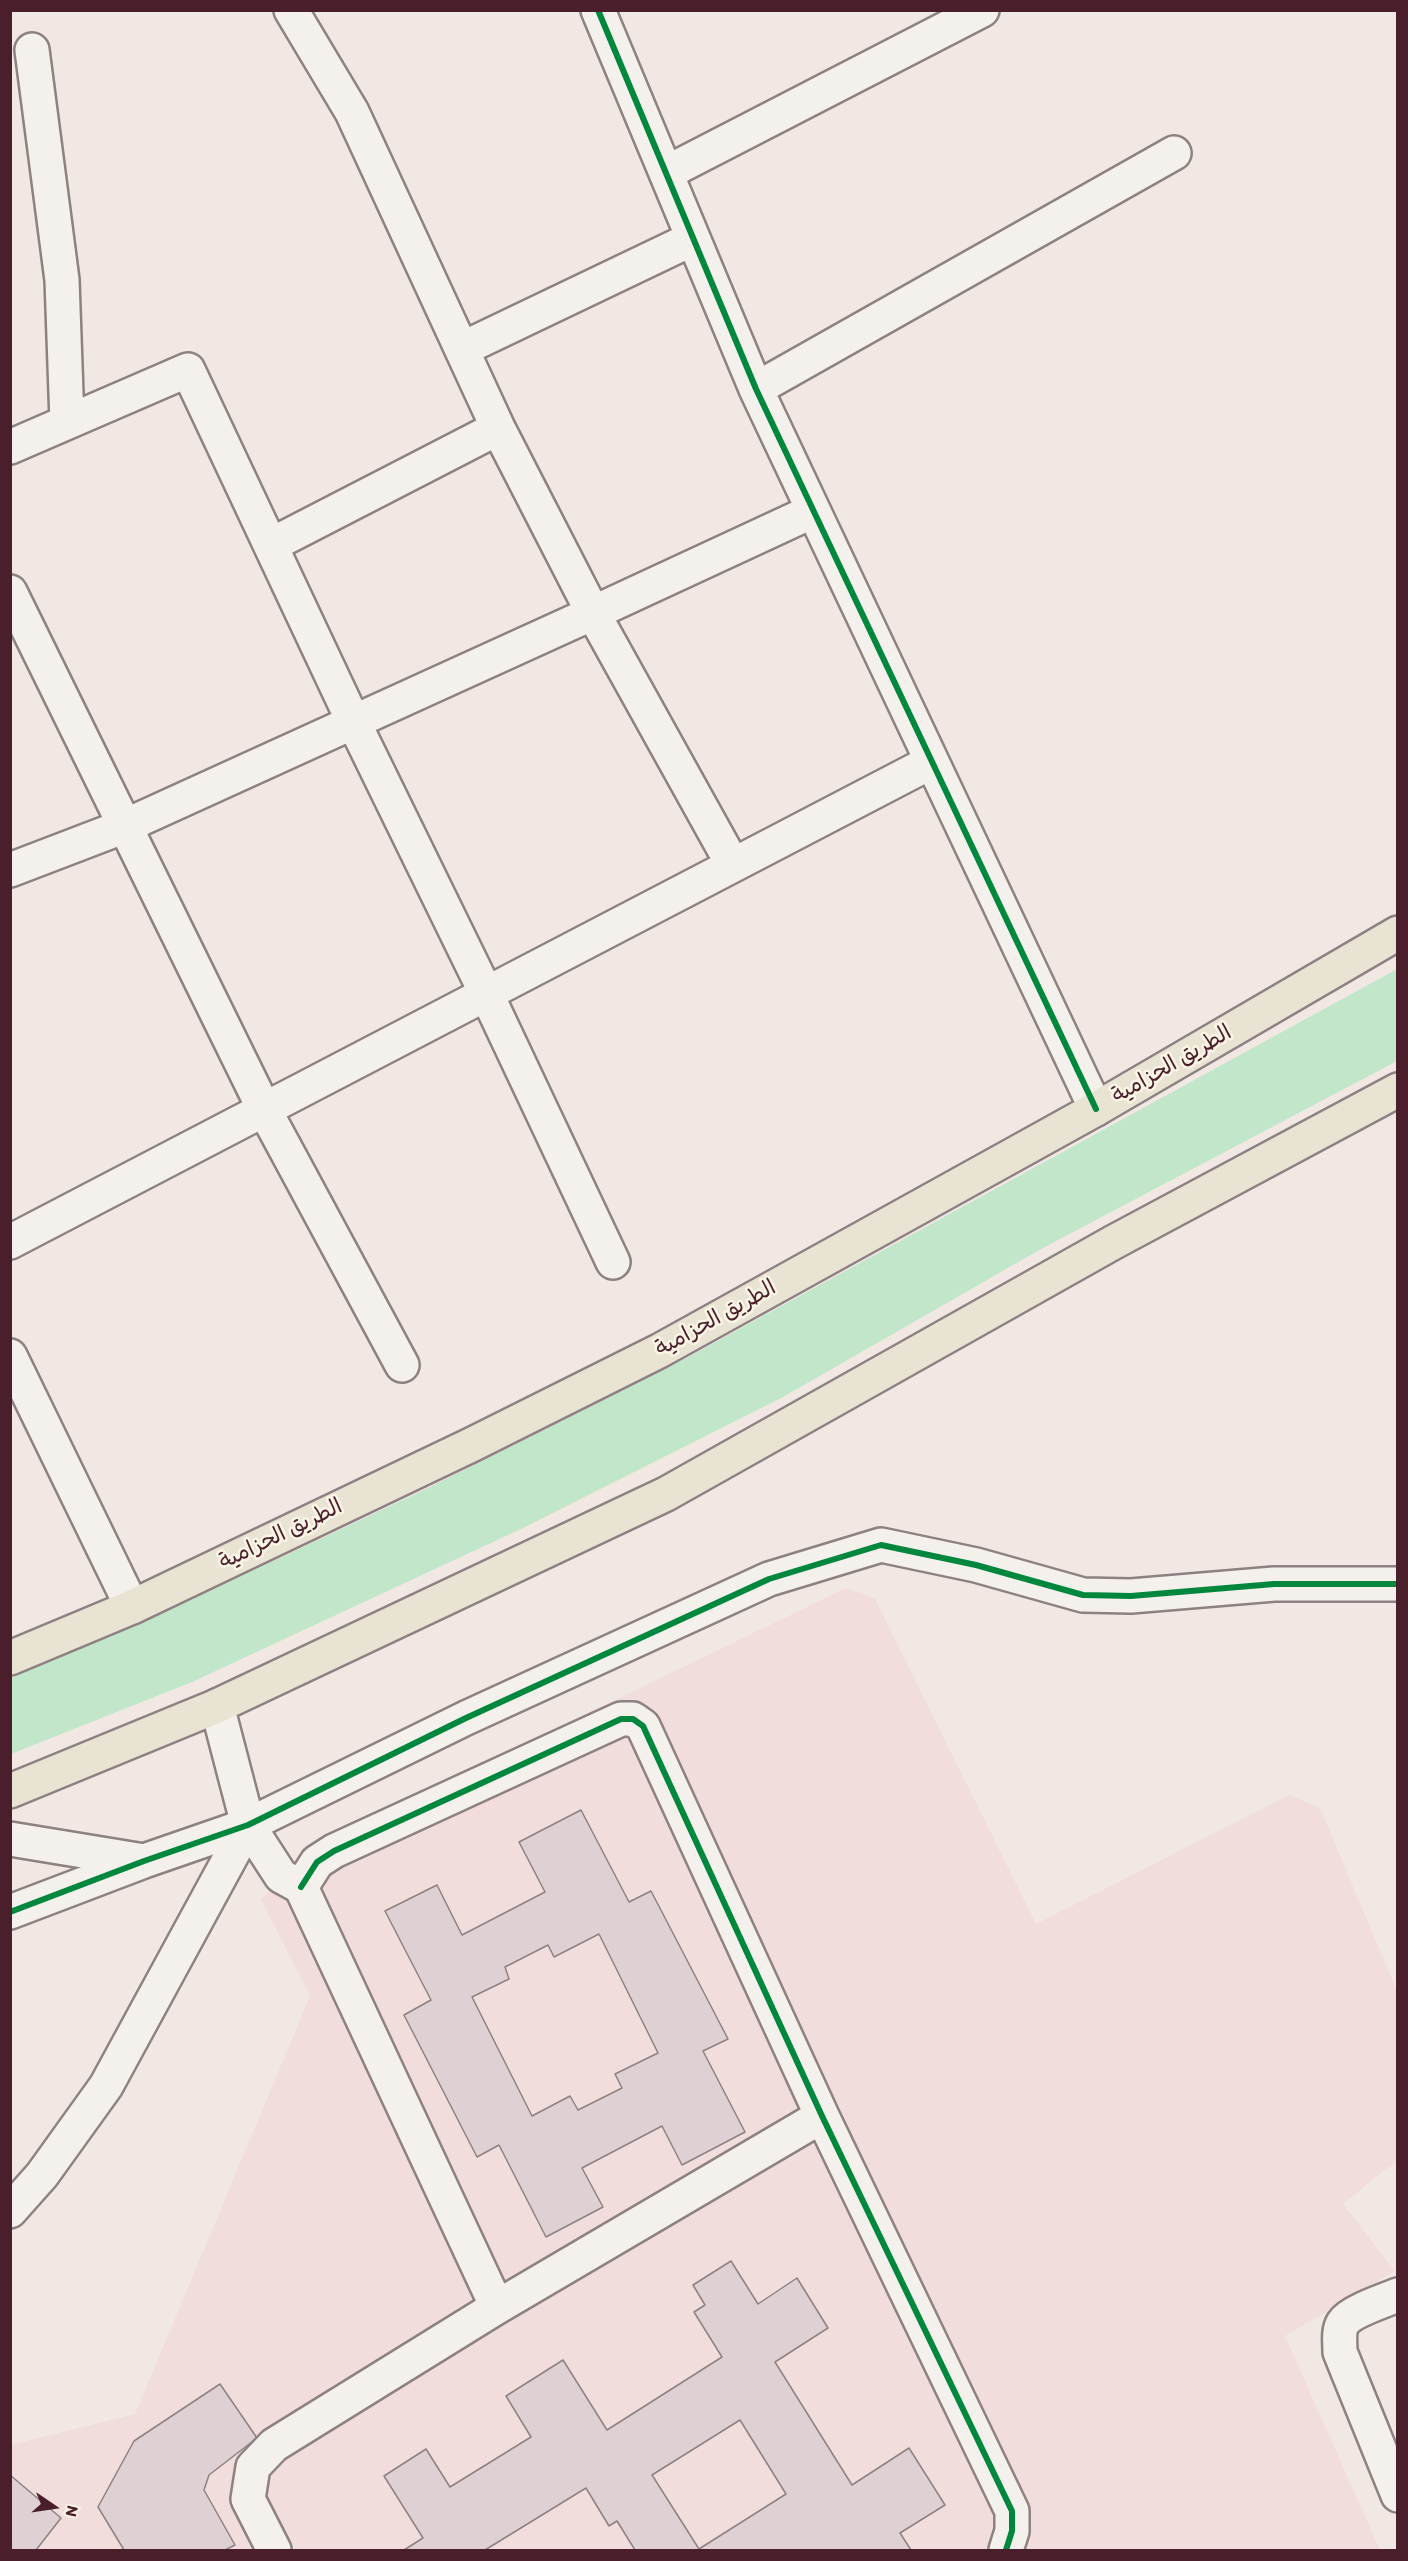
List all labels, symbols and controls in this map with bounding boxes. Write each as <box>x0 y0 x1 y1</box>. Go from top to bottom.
street label: الطريق الحزامية <box>1107 1020 1237 1110</box>
street label: الطريق الحزامية <box>651 1275 781 1363</box>
street label: الطريق الحزامية <box>215 1494 347 1576</box>
north arrow <box>24 2477 84 2537</box>
text: N <box>62 2504 82 2519</box>

